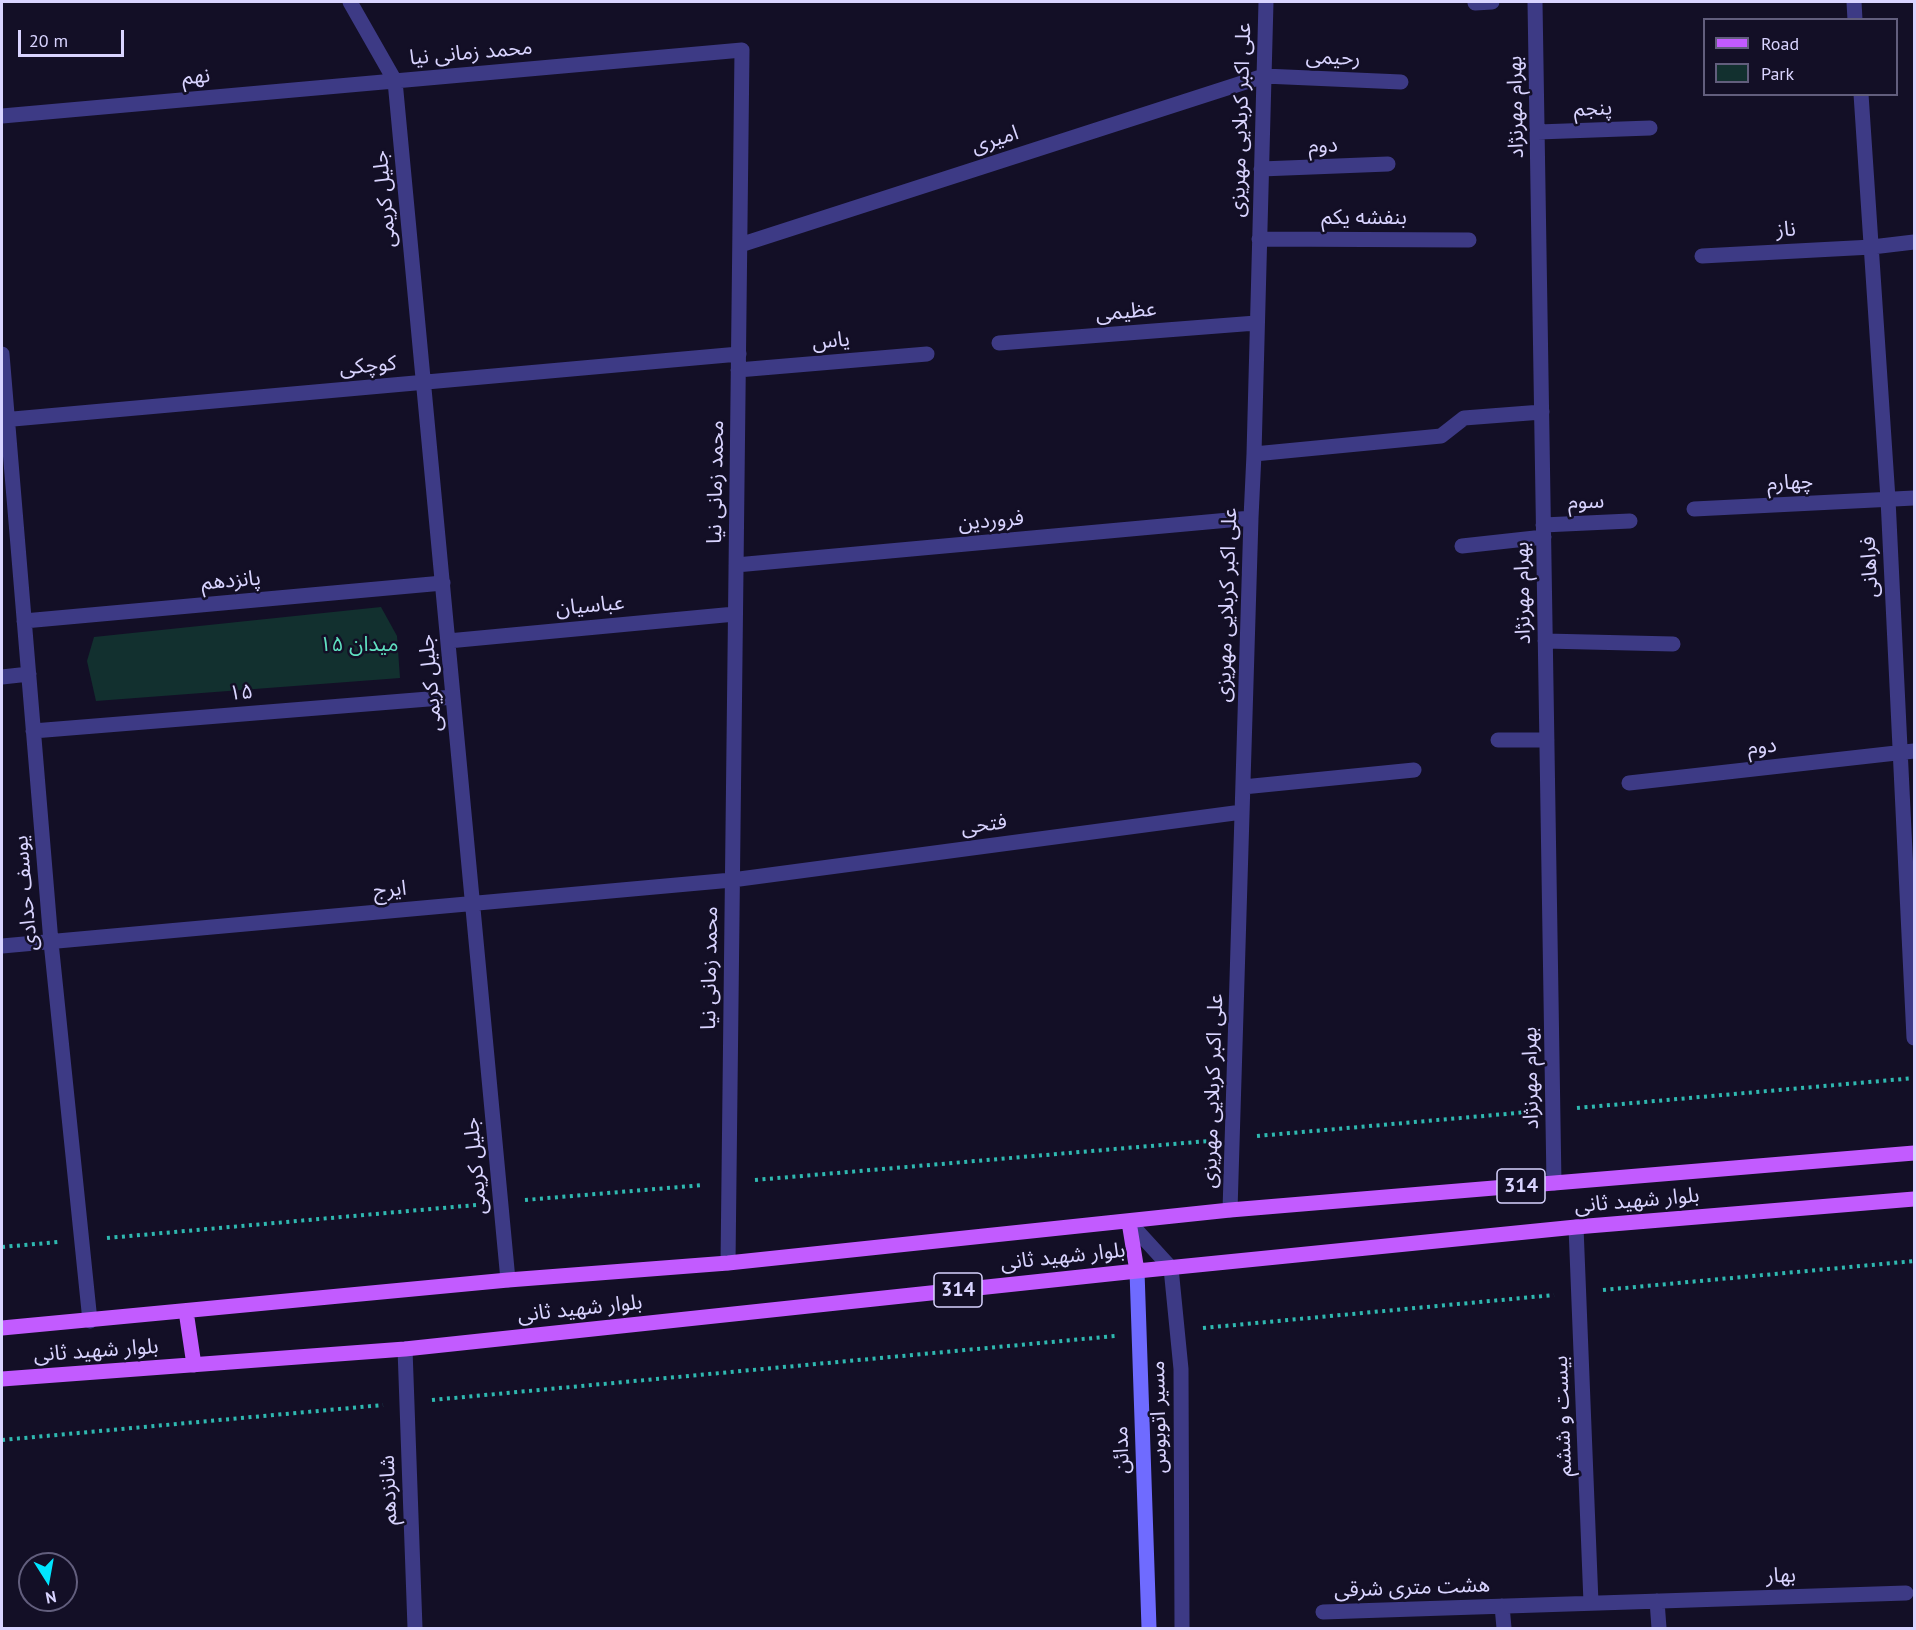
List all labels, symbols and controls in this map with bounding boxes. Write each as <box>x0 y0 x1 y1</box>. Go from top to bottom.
scale bar <box>21 18 128 56</box>
legend <box>1703 18 1898 96</box>
street label: علی اکبر کربلایی مهریزی <box>1225 22 1257 218</box>
text: 20 m <box>29 29 68 52</box>
text: Road <box>1761 32 1799 55</box>
street label: محمد زمانی نیا <box>408 35 534 71</box>
street label: رحیمی <box>1305 44 1361 72</box>
street label: بهرام مهرنژاد <box>1503 55 1529 159</box>
text: Park <box>1761 62 1794 85</box>
street label: نهم <box>181 63 211 91</box>
street label: پنجم <box>1573 96 1613 122</box>
street label: امیری <box>968 121 1022 159</box>
street label: دوم <box>1308 133 1338 159</box>
street label: جلیل کریمی <box>368 149 402 249</box>
street label: بنفشه یکم <box>1321 205 1407 231</box>
street label: ناز <box>1776 217 1796 243</box>
street label: عظیمی <box>1095 297 1157 327</box>
street label: یاس <box>811 327 851 355</box>
street label: کوچکی <box>338 351 398 381</box>
street label: محمد زمانی نیا <box>702 420 730 544</box>
street label: چهارم <box>1766 469 1814 497</box>
street label: سوم <box>1567 489 1605 515</box>
street label: فروردین <box>957 506 1025 536</box>
street label: علی اکبر کربلایی مهریزی <box>1211 507 1243 703</box>
street label: فراهانی <box>1856 536 1884 598</box>
street label: بهرام مهرنژاد <box>1510 541 1536 645</box>
street label: پانزدهم <box>200 566 262 596</box>
street label: عباسیان <box>555 590 625 622</box>
park label: میدان ۱۵ <box>319 632 399 658</box>
street label: جلیل کریمی <box>414 633 448 733</box>
street label: ۱۵ <box>228 679 254 707</box>
street label: دوم <box>1746 733 1778 761</box>
street label: فتحی <box>959 809 1009 841</box>
street label: یوسف حدادی <box>8 834 44 952</box>
street label: ایرج <box>372 876 408 904</box>
street label: محمد زمانی نیا <box>696 906 724 1030</box>
street label: علی اکبر کربلایی مهریزی <box>1197 993 1229 1189</box>
street label: بهرام مهرنژاد <box>1518 1026 1544 1130</box>
street label: جلیل کریمی <box>459 1116 493 1216</box>
road number: 314 <box>1497 1169 1545 1203</box>
street label: بلوار شهید ثانی <box>1573 1183 1701 1219</box>
street label: بلوار شهید ثانی <box>999 1238 1127 1276</box>
road number: 314 <box>934 1273 982 1307</box>
street label: بلوار شهید ثانی <box>516 1290 644 1328</box>
street label: بلوار شهید ثانی <box>33 1334 159 1368</box>
street label: بیست و ششم <box>1548 1355 1578 1477</box>
street label: مسیر اتوبوس <box>1145 1360 1173 1474</box>
street label: مدائن <box>1109 1425 1135 1475</box>
street label: شانزدهم <box>375 1455 403 1525</box>
north arrow <box>18 1552 78 1612</box>
street label: بهار <box>1766 1563 1796 1589</box>
street label: هشت متری شرقی <box>1334 1573 1490 1603</box>
text: N <box>44 1587 58 1609</box>

